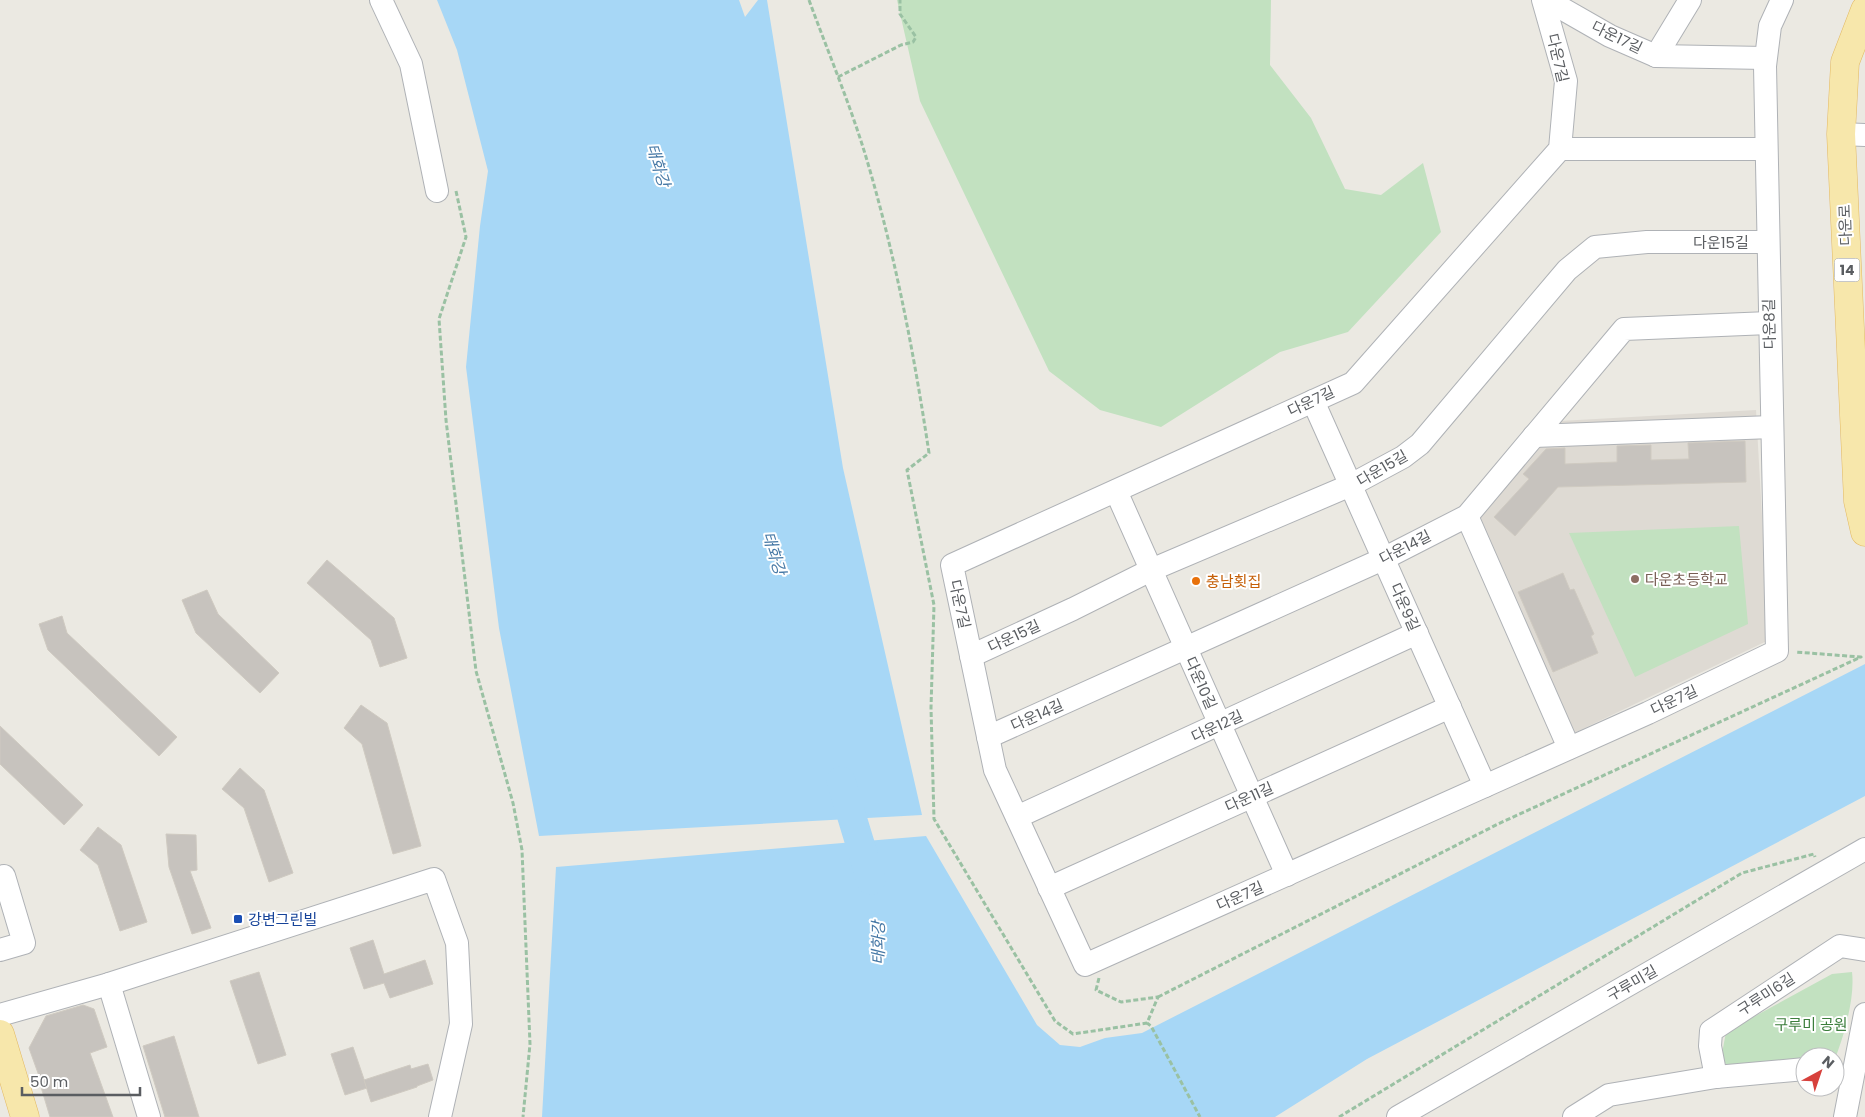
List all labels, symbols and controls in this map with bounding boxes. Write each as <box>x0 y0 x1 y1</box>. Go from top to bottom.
street label: 다운17길 <box>1588 16 1646 58</box>
street label: 다운7길 <box>1542 31 1574 85</box>
water label: 태화강 <box>641 141 676 192</box>
street label: 다운로 <box>1834 204 1856 246</box>
street label: 다운15길 <box>1693 232 1749 253</box>
road number: 14 <box>1834 258 1860 282</box>
street label: 다운8길 <box>1758 298 1780 350</box>
street label: 다운7길 <box>1284 381 1338 421</box>
street label: 다운15길 <box>1353 445 1411 491</box>
street label: 다운14길 <box>1375 525 1435 569</box>
water label: 태화강 <box>757 529 792 580</box>
place label: 다운초등학교 <box>1645 569 1728 590</box>
place label: 충남횟집 <box>1206 571 1261 592</box>
marker: 다운초등학교 <box>1629 573 1641 585</box>
marker: 충남횟집 <box>1190 575 1202 587</box>
street label: 다운7길 <box>945 578 975 630</box>
street label: 다운9길 <box>1385 579 1425 635</box>
street label: 다운15길 <box>984 615 1044 657</box>
street label: 다운10길 <box>1180 653 1222 713</box>
street label: 다운7길 <box>1647 680 1701 720</box>
street label: 다운14길 <box>1007 694 1067 736</box>
street label: 다운12길 <box>1188 705 1246 747</box>
street label: 다운11길 <box>1221 777 1277 817</box>
street label: 다운7길 <box>1213 876 1267 916</box>
place label: 강변그린빌 <box>248 909 317 930</box>
marker: 강변그린빌 <box>232 913 244 925</box>
water label: 태화강 <box>867 919 890 965</box>
street label: 구루미길 <box>1603 960 1661 1006</box>
street label: 구루미6길 <box>1733 968 1799 1020</box>
park label: 구루미 공원 <box>1774 1014 1848 1035</box>
north arrow <box>1795 1047 1845 1097</box>
text: N <box>1818 1051 1839 1073</box>
scale bar <box>22 1064 140 1096</box>
text: 50 m <box>30 1071 68 1092</box>

